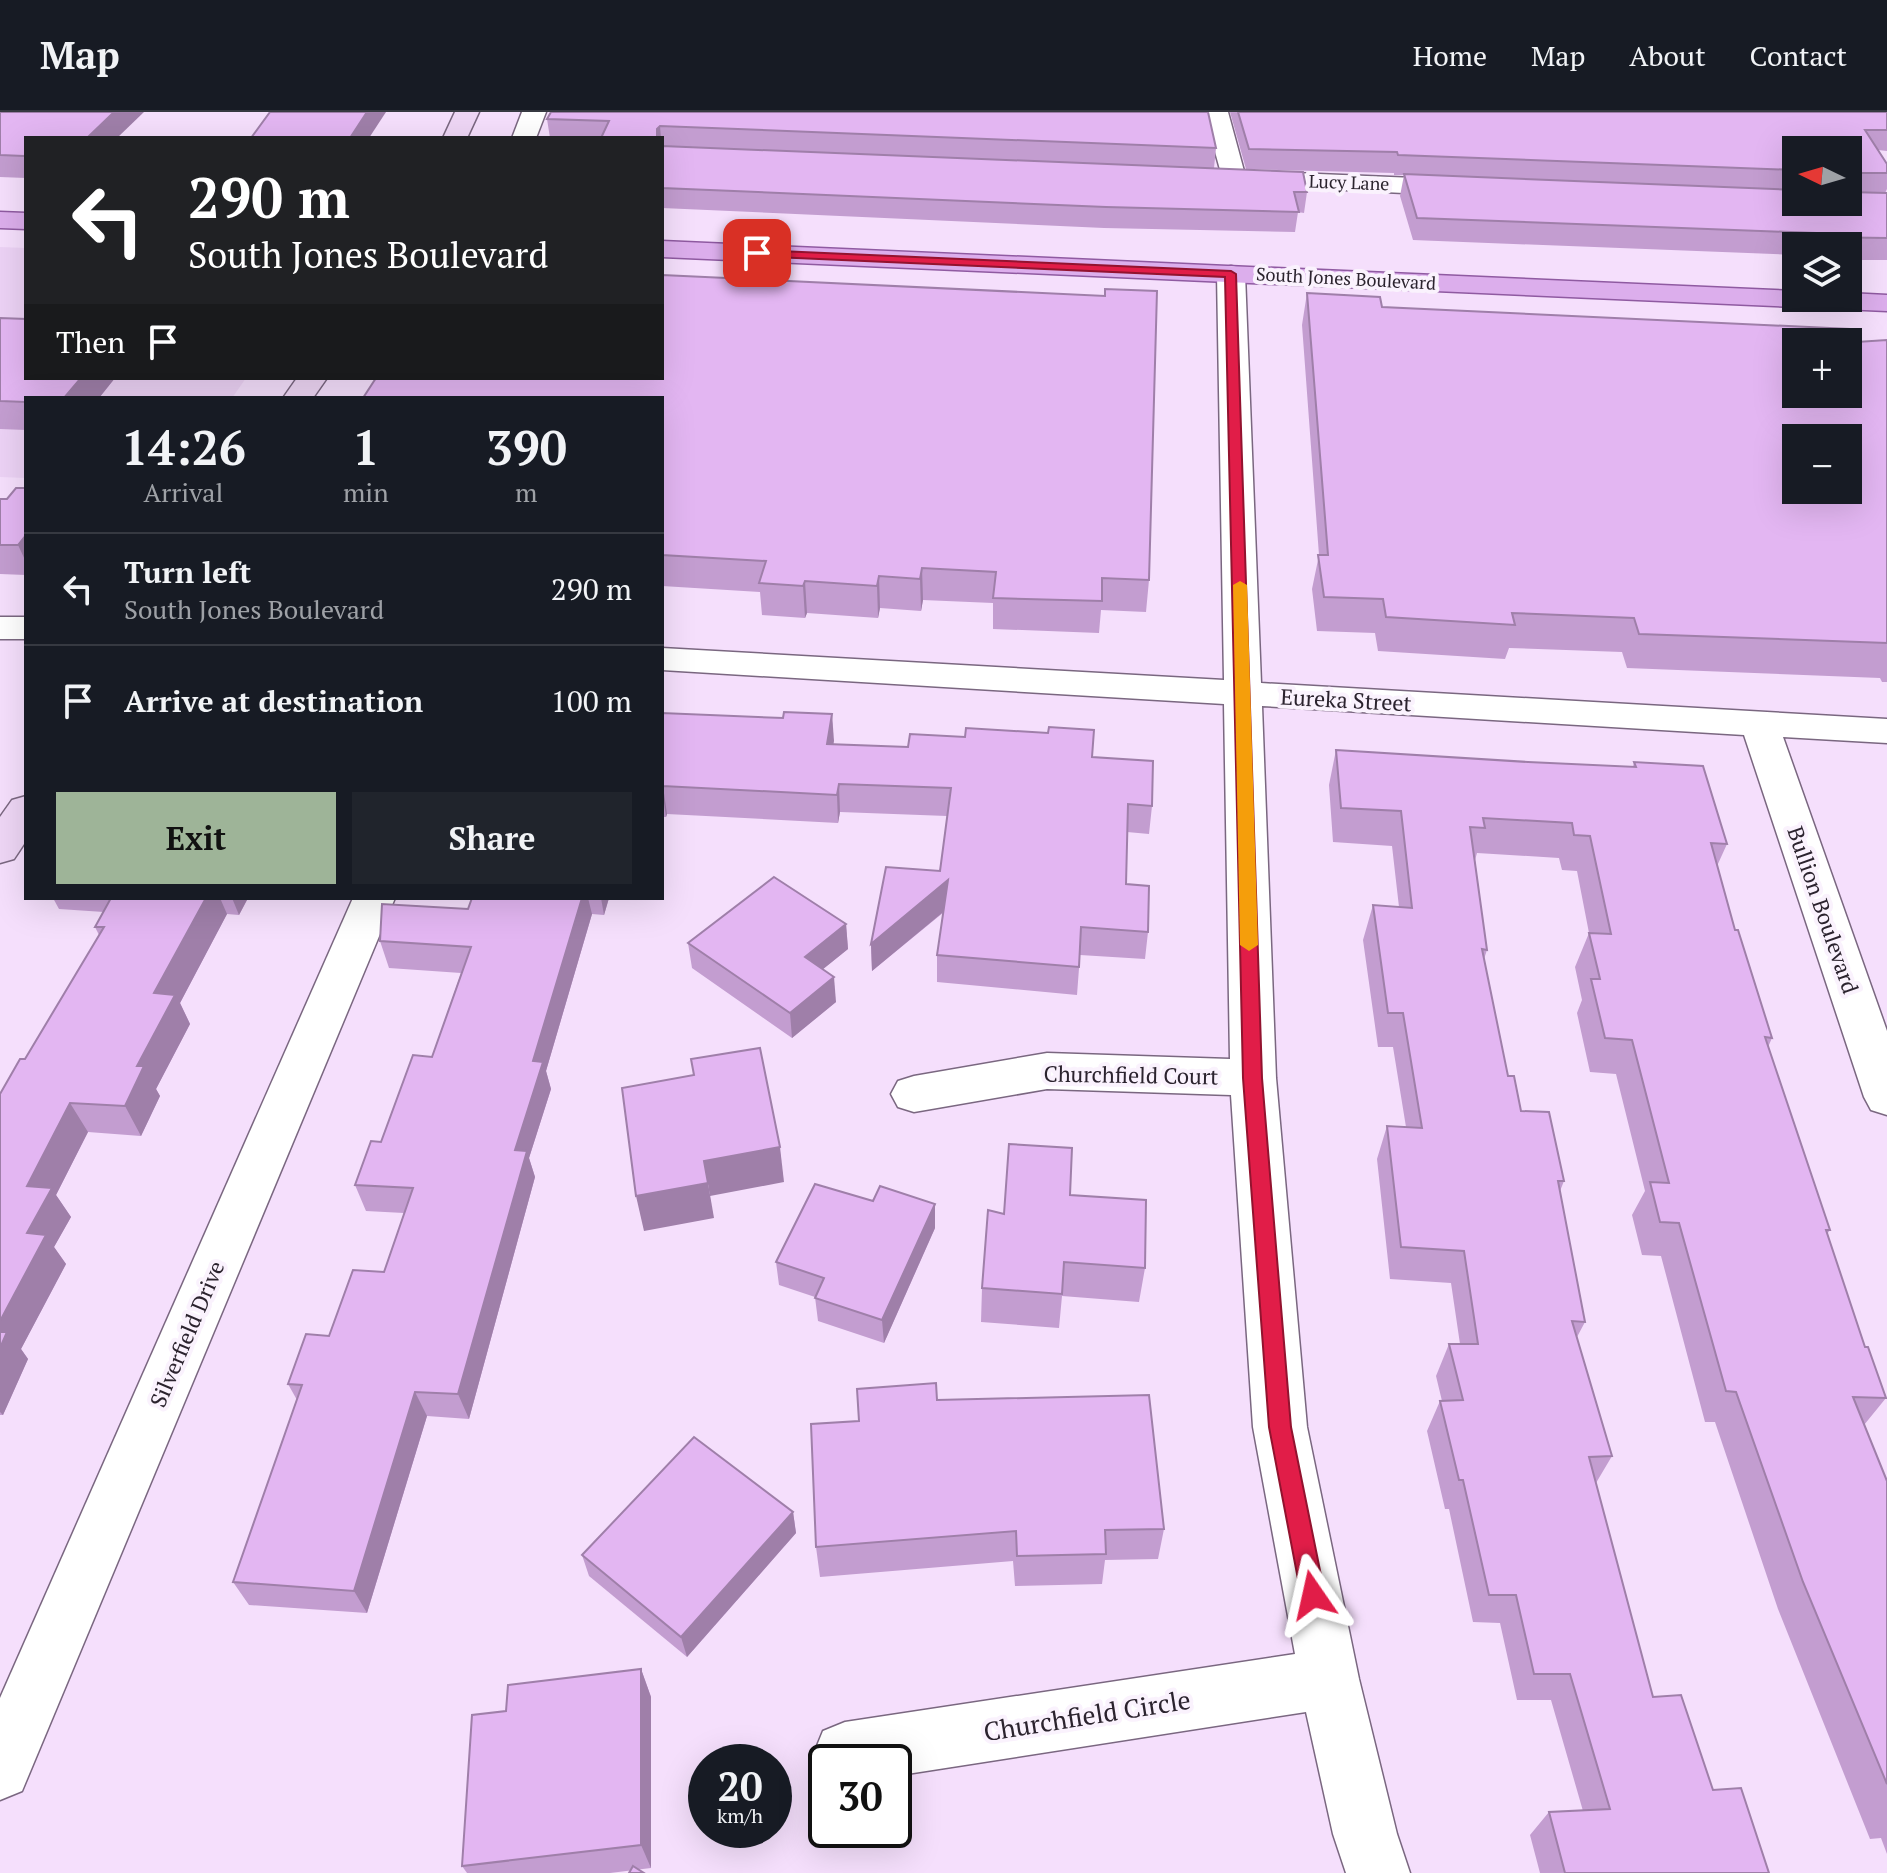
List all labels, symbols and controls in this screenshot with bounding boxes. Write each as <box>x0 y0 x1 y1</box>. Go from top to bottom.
text: Map <box>40 30 120 80</box>
text: Home <box>1413 37 1487 74</box>
text: Map <box>1531 37 1585 74</box>
text: About <box>1629 37 1706 74</box>
text: Contact <box>1750 37 1847 74</box>
north arrow <box>1782 136 1862 216</box>
map controls <box>1782 136 1862 504</box>
text: 290 m <box>188 160 350 234</box>
icon: left <box>56 168 160 272</box>
street label: Lucy Lane <box>1308 169 1390 195</box>
pin <box>723 219 791 287</box>
text: South Jones Boulevard <box>188 231 548 278</box>
icon: arrive <box>735 231 779 275</box>
button: layers <box>1782 232 1862 312</box>
street label: South Jones Boulevard <box>1255 261 1437 295</box>
icon: arrive <box>141 320 185 364</box>
text: Then <box>56 322 125 362</box>
button: + <box>1782 328 1862 408</box>
text: 14:26 <box>121 415 246 479</box>
text: 1 <box>352 415 379 479</box>
text: 390 <box>486 415 567 479</box>
button: − <box>1782 424 1862 504</box>
text: Arrival <box>144 475 223 509</box>
text: min <box>343 475 389 509</box>
text: m <box>515 475 538 509</box>
text: Turn left <box>124 552 251 592</box>
icon: left <box>56 567 100 611</box>
text: 290 m <box>551 569 632 609</box>
text: South Jones Boulevard <box>124 592 384 626</box>
icon: arrive <box>56 679 100 723</box>
text: Arrive at destination <box>124 681 423 721</box>
text: 100 m <box>551 681 632 721</box>
street label: Eureka Street <box>1280 682 1412 717</box>
button: Exit <box>56 792 336 884</box>
button: Share <box>352 792 632 884</box>
street label: Bullion Boulevard <box>1781 822 1866 997</box>
street label: Churchfield Court <box>1043 1058 1219 1091</box>
street label: Silverfield Drive <box>143 1256 230 1411</box>
position arrow <box>1271 1553 1355 1637</box>
street label: Churchfield Circle <box>981 1682 1193 1748</box>
speed limit sign: 30 <box>808 1744 912 1848</box>
text: 20 <box>717 1759 763 1812</box>
text: km/h <box>717 1802 763 1829</box>

